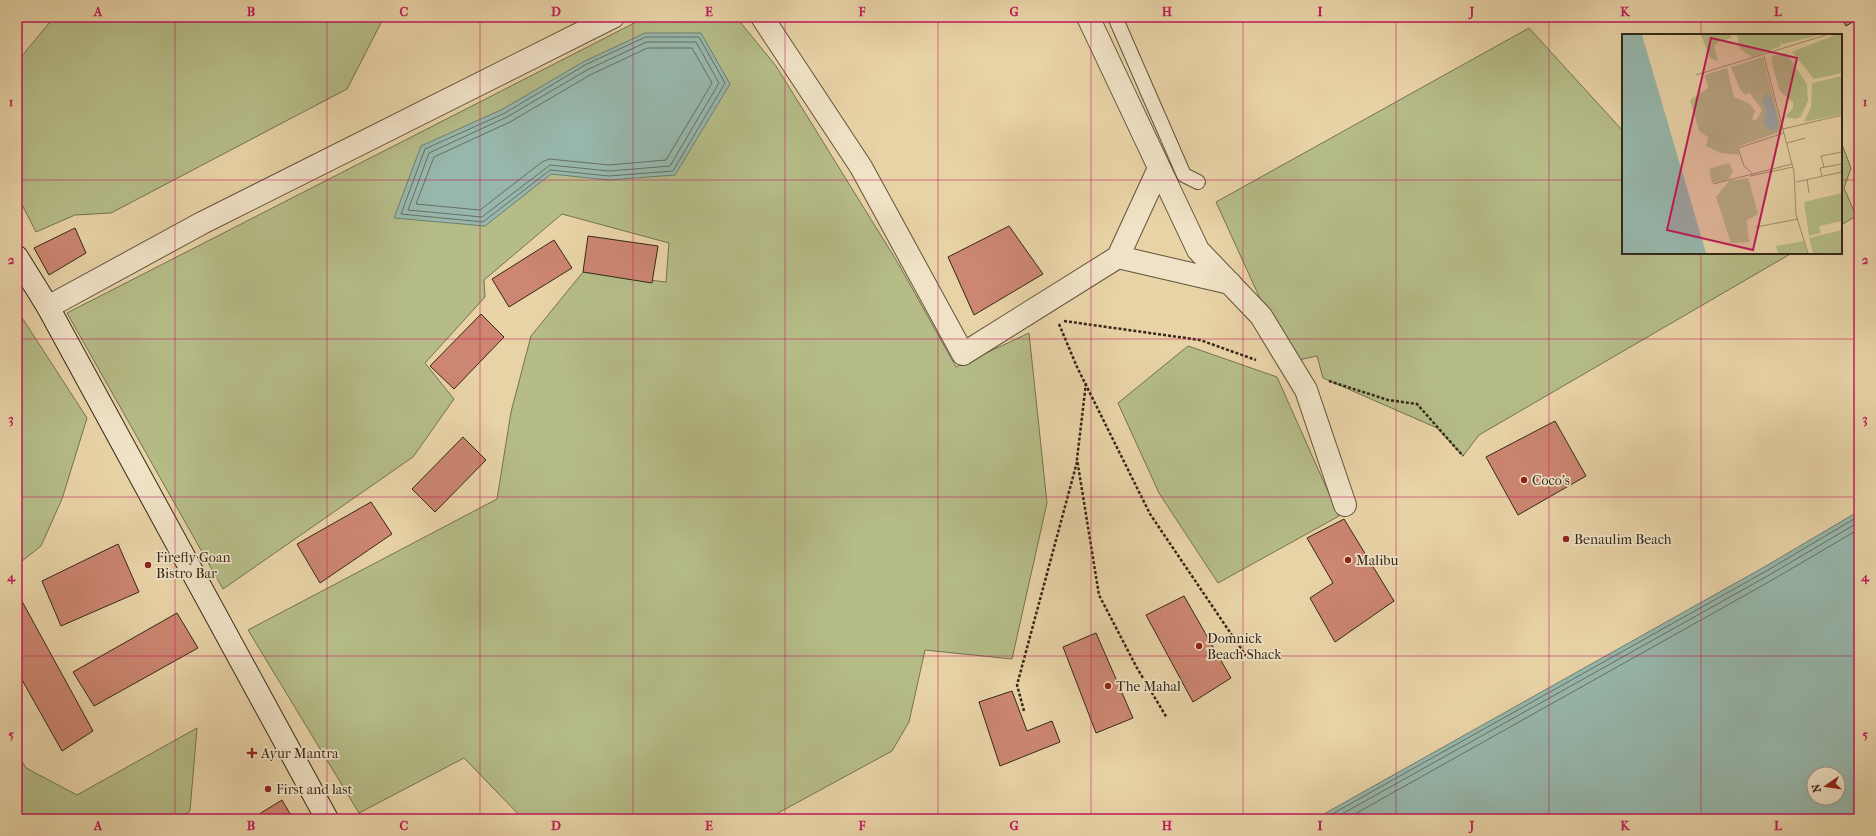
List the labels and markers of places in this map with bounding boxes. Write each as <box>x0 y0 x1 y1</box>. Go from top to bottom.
place label: Coco's <box>1532 472 1570 489</box>
marker: Coco's <box>1519 475 1529 485</box>
place label: Benaulim Beach <box>1574 531 1672 548</box>
marker: Benaulim Beach <box>1561 534 1571 544</box>
place label: Firefly Goan Bistro Bar <box>156 549 231 582</box>
place label: Malibu <box>1356 552 1398 569</box>
marker: Malibu <box>1343 555 1353 565</box>
marker: Firefly Goan Bistro Bar <box>143 560 153 570</box>
place label: Domnick Beach Shack <box>1207 630 1282 663</box>
marker: Domnick Beach Shack <box>1194 641 1204 651</box>
place label: The Mahal <box>1116 678 1181 695</box>
marker: The Mahal <box>1103 681 1113 691</box>
place label: Ayur Mantra <box>260 745 339 762</box>
marker: Ayur Mantra <box>246 747 258 759</box>
place label: First and last <box>276 781 352 798</box>
marker: First and last <box>263 784 273 794</box>

